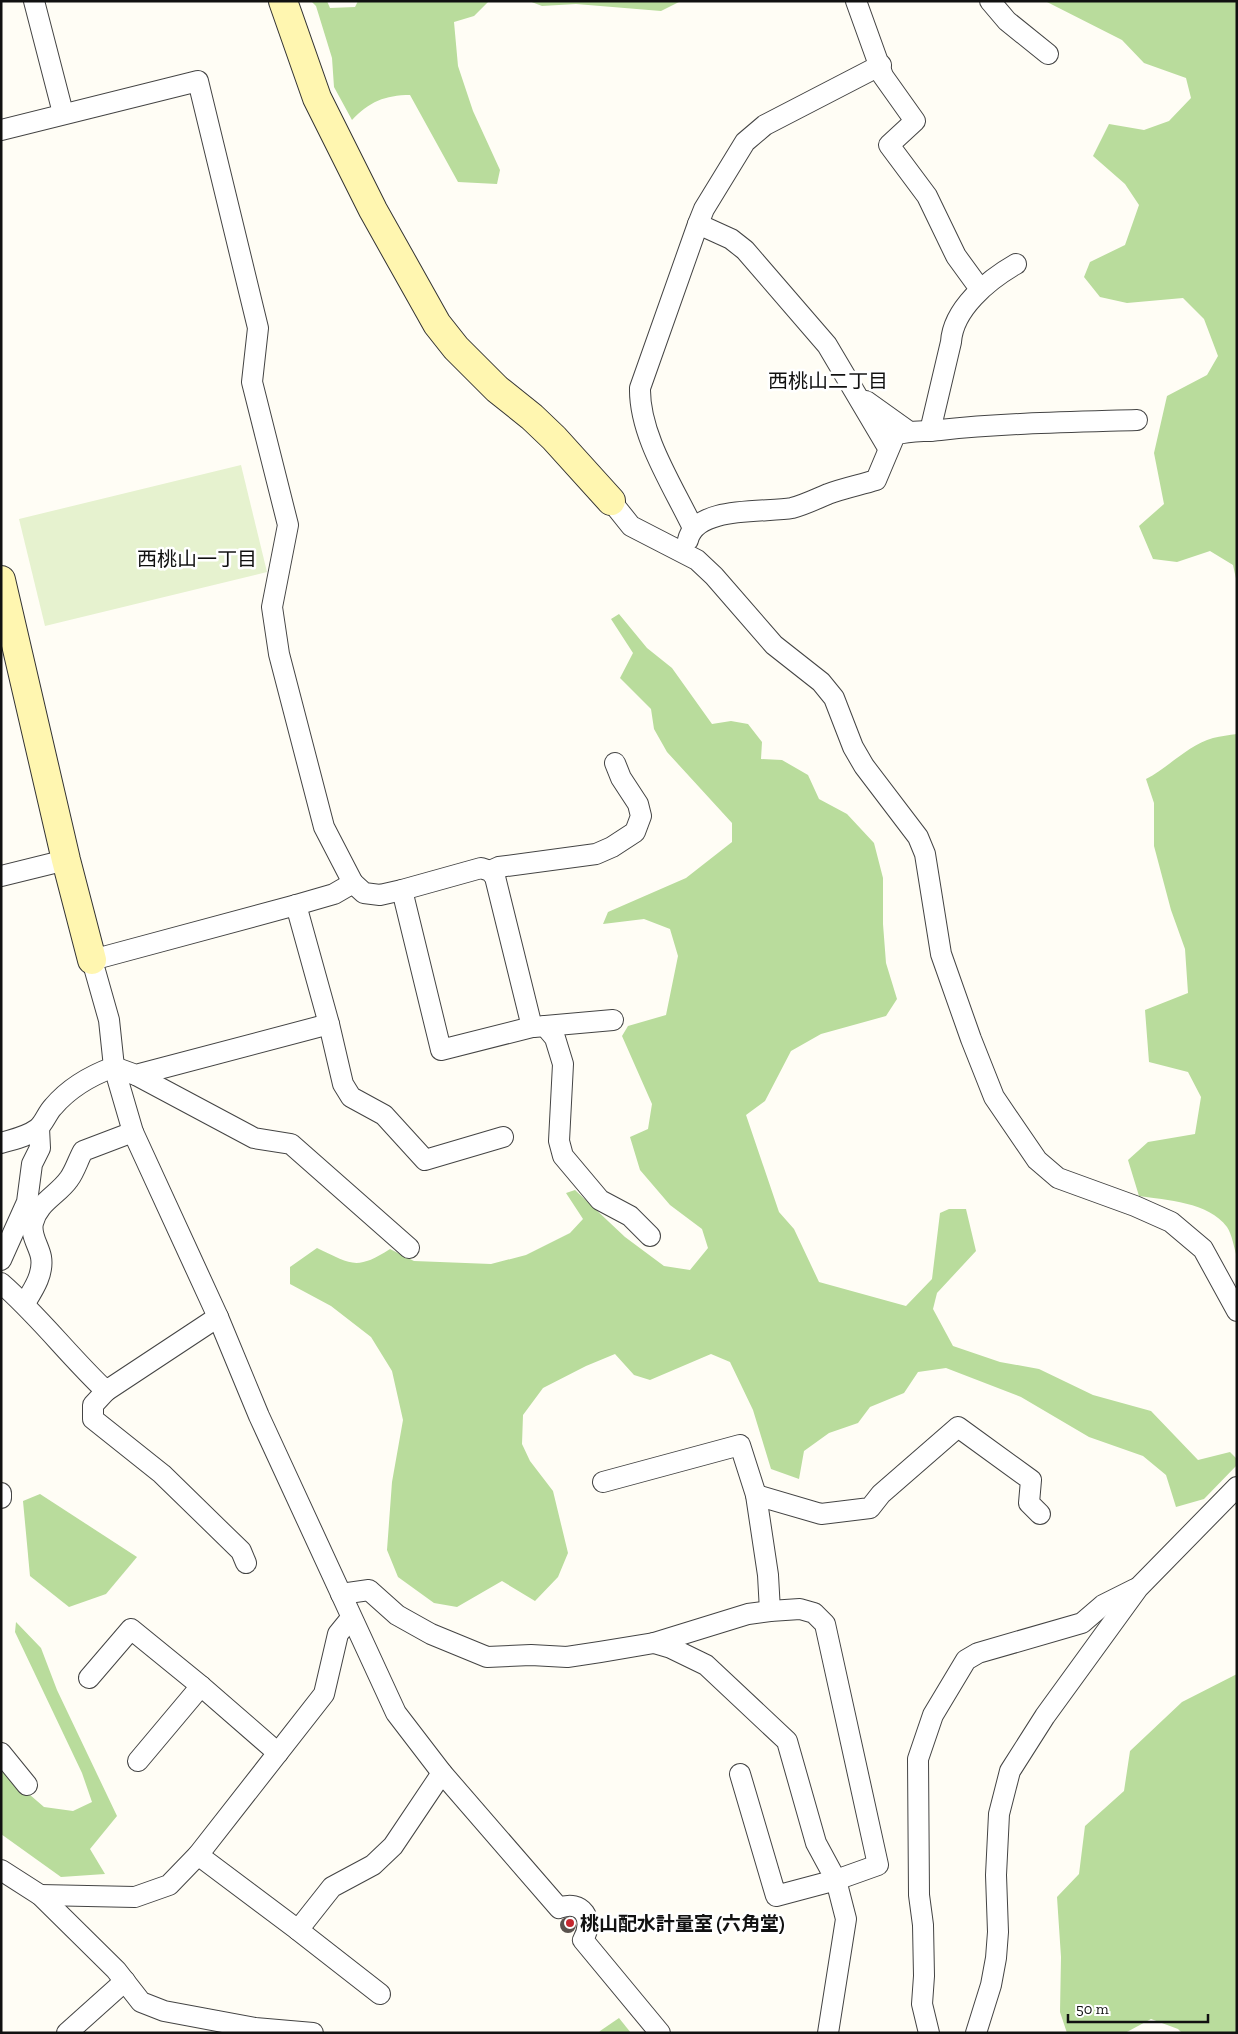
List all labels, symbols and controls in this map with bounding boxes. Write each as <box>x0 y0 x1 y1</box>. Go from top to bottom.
district label: 西桃山二丁目 <box>768 369 888 393</box>
district label: 西桃山一丁目 <box>137 547 257 571</box>
place label: 桃山配水計量室 (六角堂) <box>580 1912 785 1935</box>
marker: 桃山配水計量室 (六角堂) <box>564 1917 576 1929</box>
scale bar <box>1068 1992 1208 2024</box>
text: 50 m <box>1076 2000 1109 2018</box>

